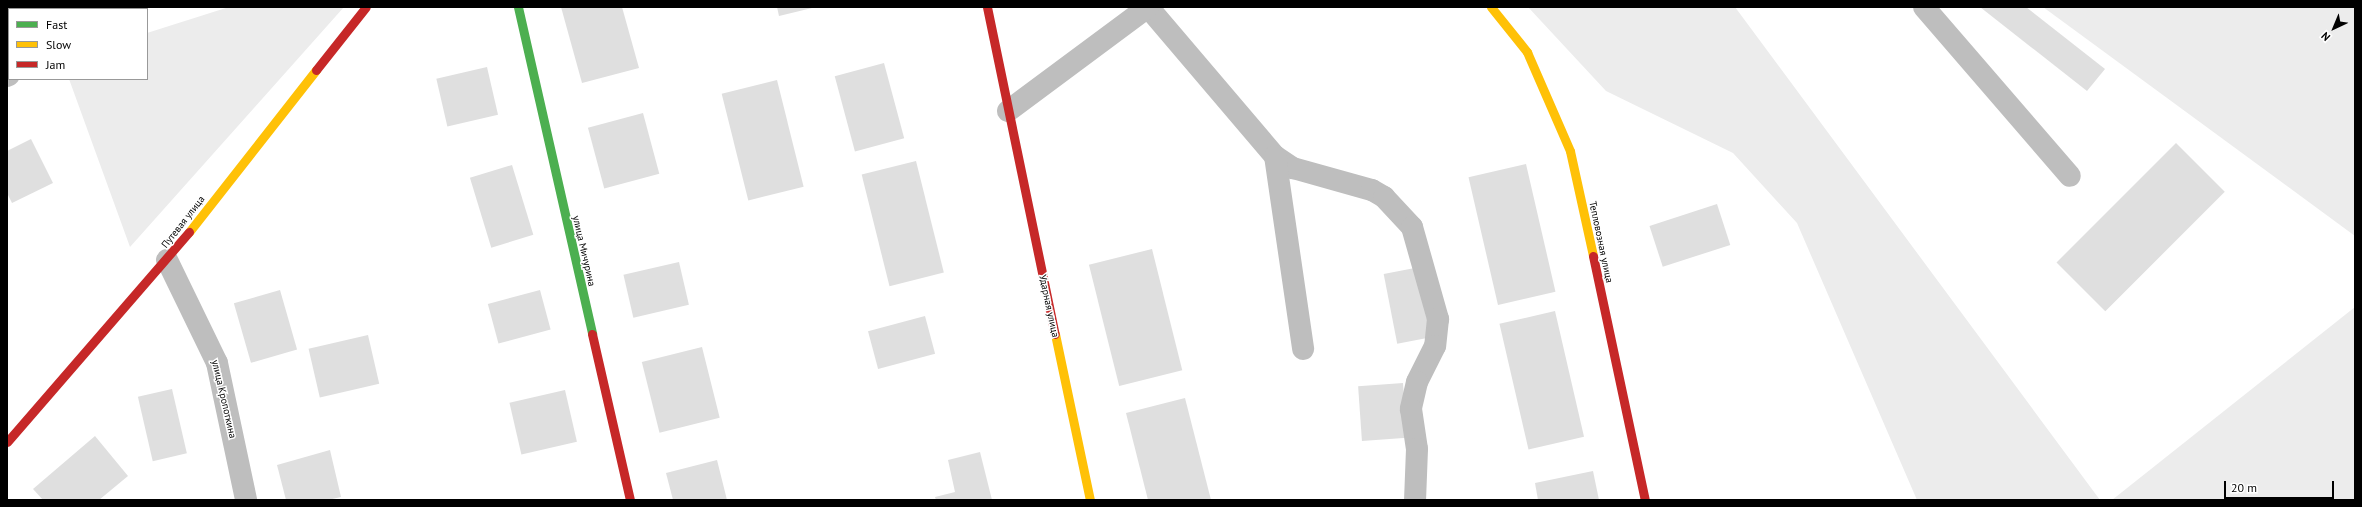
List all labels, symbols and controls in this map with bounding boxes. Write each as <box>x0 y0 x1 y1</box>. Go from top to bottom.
legend <box>8 8 148 80</box>
north arrow <box>2314 8 2354 48</box>
text: Fast <box>46 17 67 32</box>
text: N <box>2318 29 2333 44</box>
text: Slow <box>46 37 71 52</box>
text: Jam <box>46 57 65 72</box>
street label: Путевая улица <box>159 193 207 251</box>
street label: Тепловозная улица <box>1586 200 1616 284</box>
street label: улица Мичурина <box>570 214 598 288</box>
street label: Ударная улица <box>1037 274 1061 338</box>
street label: улица Кропоткина <box>209 359 239 439</box>
scale bar <box>2226 473 2336 499</box>
text: 20 m <box>2231 480 2257 495</box>

